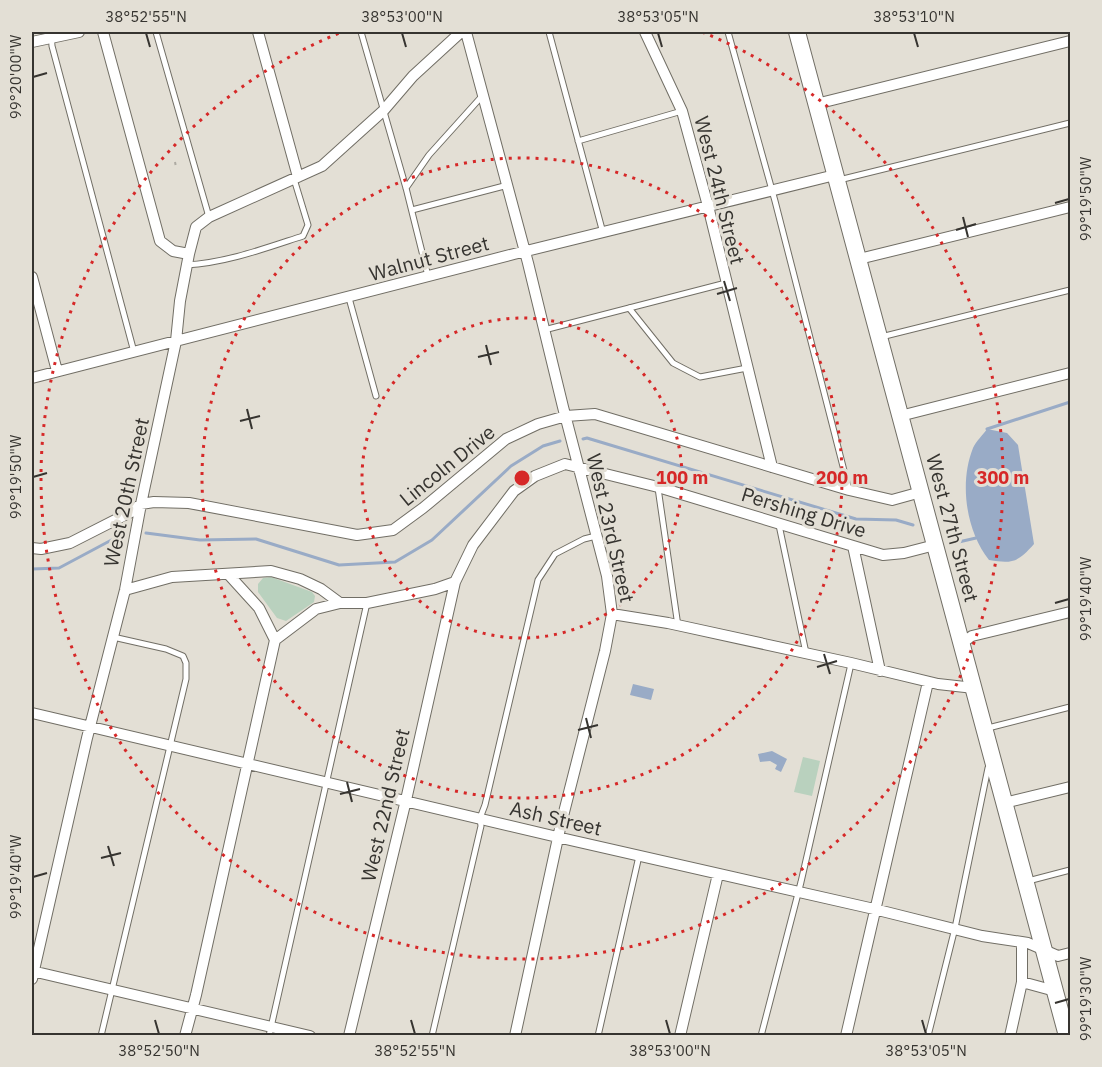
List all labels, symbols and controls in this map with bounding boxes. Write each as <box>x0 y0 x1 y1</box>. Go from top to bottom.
text: 38°52'55"N <box>105 7 187 26</box>
text: 38°53'00"N <box>361 7 443 26</box>
text: 38°53'05"N <box>617 7 699 26</box>
text: 38°53'10"N <box>873 7 955 26</box>
text: 99°20'00"W <box>6 34 25 119</box>
street label: West 24th Street <box>689 113 751 267</box>
text: 99°19'50"W <box>1076 156 1095 241</box>
street label: Walnut Street <box>366 229 492 287</box>
street label: West 20th Street <box>97 415 155 569</box>
street label: Lincoln Drive <box>394 418 500 512</box>
text: 99°19'50"W <box>6 434 25 519</box>
street label: West 23rd Street <box>581 451 641 605</box>
street label: West 27th Street <box>920 451 986 605</box>
text: 100 m <box>656 466 708 489</box>
text: 200 m <box>816 466 868 489</box>
text: 300 m <box>977 466 1029 489</box>
centre of rings <box>512 468 532 488</box>
street label: Pershing Drive <box>738 480 870 544</box>
text: 99°19'40"W <box>1076 556 1095 641</box>
street label: West 22nd Street <box>354 726 416 884</box>
street label: Ash Street <box>507 794 605 842</box>
text: 99°19'40"W <box>6 834 25 919</box>
text: 99°19'30"W <box>1076 956 1095 1041</box>
text: 38°52'50"N <box>118 1041 200 1060</box>
text: 38°52'55"N <box>374 1041 456 1060</box>
text: 38°53'00"N <box>629 1041 711 1060</box>
text: 38°53'05"N <box>885 1041 967 1060</box>

